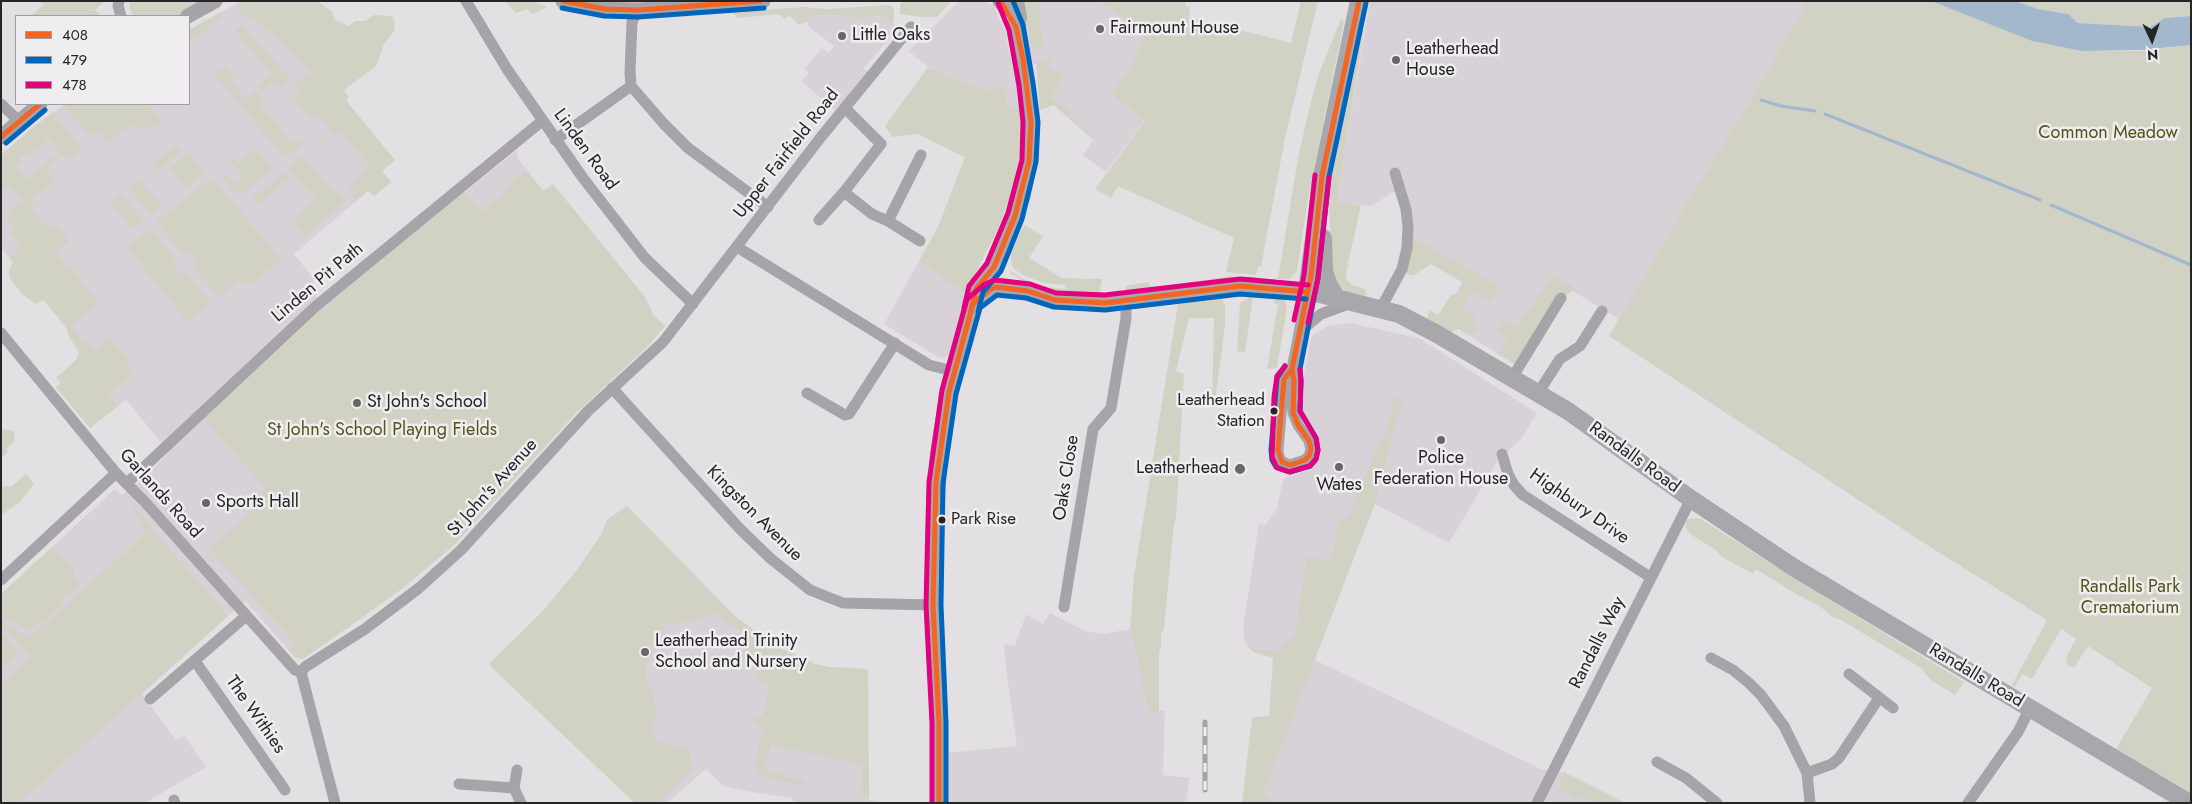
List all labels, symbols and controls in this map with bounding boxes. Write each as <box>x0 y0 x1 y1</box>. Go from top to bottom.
legend <box>15 15 190 105</box>
north arrow <box>2127 15 2177 65</box>
place label: Fairmount House <box>1110 18 1239 40</box>
marker: Fairmount House <box>1094 23 1106 35</box>
text: 408 <box>62 24 88 46</box>
place label: Little Oaks <box>852 25 930 47</box>
marker: Little Oaks <box>836 30 848 42</box>
place label: Leatherhead House <box>1406 39 1499 82</box>
text: N <box>2147 45 2159 65</box>
text: 479 <box>62 49 87 71</box>
marker: Leatherhead House <box>1390 54 1402 66</box>
text: 478 <box>62 74 87 96</box>
street label: Upper Fairfield Road <box>730 85 844 223</box>
street label: Linden Road <box>548 105 622 195</box>
park label: Common Meadow <box>2038 123 2178 145</box>
street label: Linden Pit Path <box>268 239 368 327</box>
place label: Leatherhead Station <box>1177 391 1265 431</box>
place label: St John's School <box>367 392 487 414</box>
marker: St John's School <box>351 397 363 409</box>
marker: Leatherhead Station <box>1269 406 1279 416</box>
street label: Randalls Road <box>1584 418 1684 498</box>
park label: St John's School Playing Fields <box>267 420 497 442</box>
street label: Oaks Close <box>1050 434 1084 522</box>
marker: Police Federation House <box>1435 434 1447 446</box>
street label: St John's Avenue <box>443 435 543 541</box>
street label: Garlands Road <box>114 445 206 543</box>
place label: Police Federation House <box>1374 448 1508 490</box>
place label: Leatherhead <box>1136 458 1229 480</box>
marker: Wates <box>1333 461 1345 473</box>
street label: Kingston Avenue <box>702 462 806 566</box>
marker: Leatherhead <box>1233 462 1247 476</box>
street label: Highbury Drive <box>1525 465 1633 549</box>
place label: Wates <box>1316 475 1362 497</box>
place label: Sports Hall <box>216 492 299 514</box>
marker: Sports Hall <box>200 497 212 509</box>
place label: Park Rise <box>951 510 1016 530</box>
marker: Park Rise <box>937 515 947 525</box>
park label: Randalls Park Crematorium <box>2080 577 2180 620</box>
street label: Randalls Way <box>1566 593 1630 693</box>
place label: Leatherhead Trinity School and Nursery <box>655 631 807 674</box>
street label: Randalls Road <box>1925 639 2027 713</box>
marker: Leatherhead Trinity School and Nursery <box>639 646 651 658</box>
street label: The Withies <box>220 672 290 758</box>

